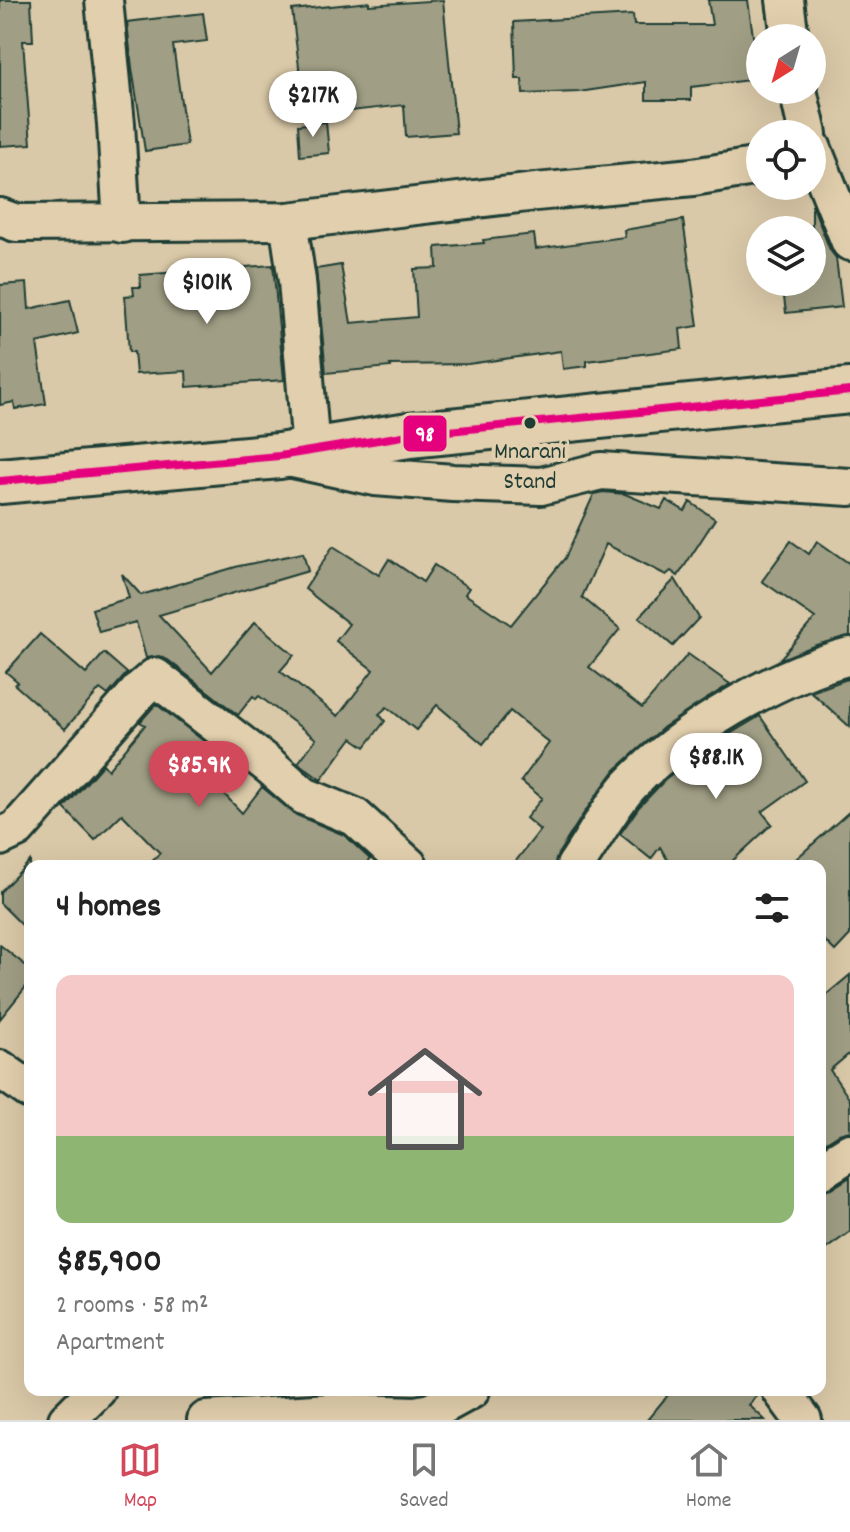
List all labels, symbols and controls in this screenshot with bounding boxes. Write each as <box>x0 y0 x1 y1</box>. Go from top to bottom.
north arrow <box>746 24 826 104</box>
map controls <box>746 24 826 296</box>
pin: $217K <box>257 71 369 139</box>
text: $217K <box>287 78 339 115</box>
button: locate <box>746 120 826 200</box>
button: layers <box>746 216 826 296</box>
pin: $101K <box>151 258 263 326</box>
text: $101K <box>182 265 232 302</box>
line badge: 98 <box>402 414 448 453</box>
marker: Mnarani Stand <box>522 415 538 431</box>
text: 98 <box>416 421 435 452</box>
place label: Mnarani Stand <box>494 436 566 500</box>
pin: $88.1K <box>651 733 781 801</box>
text: $88.1K <box>688 740 744 777</box>
pin: $85.9K <box>134 741 264 809</box>
text: $85.9K <box>167 748 231 785</box>
text: 4 homes <box>56 884 161 933</box>
icon: filters <box>750 886 794 930</box>
icon: home <box>353 1027 497 1171</box>
text: $85,900 <box>56 1239 162 1288</box>
text: 2 rooms · 58 m² <box>56 1288 209 1325</box>
text: Apartment <box>56 1325 165 1362</box>
tab: Map <box>118 1438 162 1517</box>
tab: Saved <box>399 1438 449 1517</box>
tab: Home <box>686 1438 731 1517</box>

